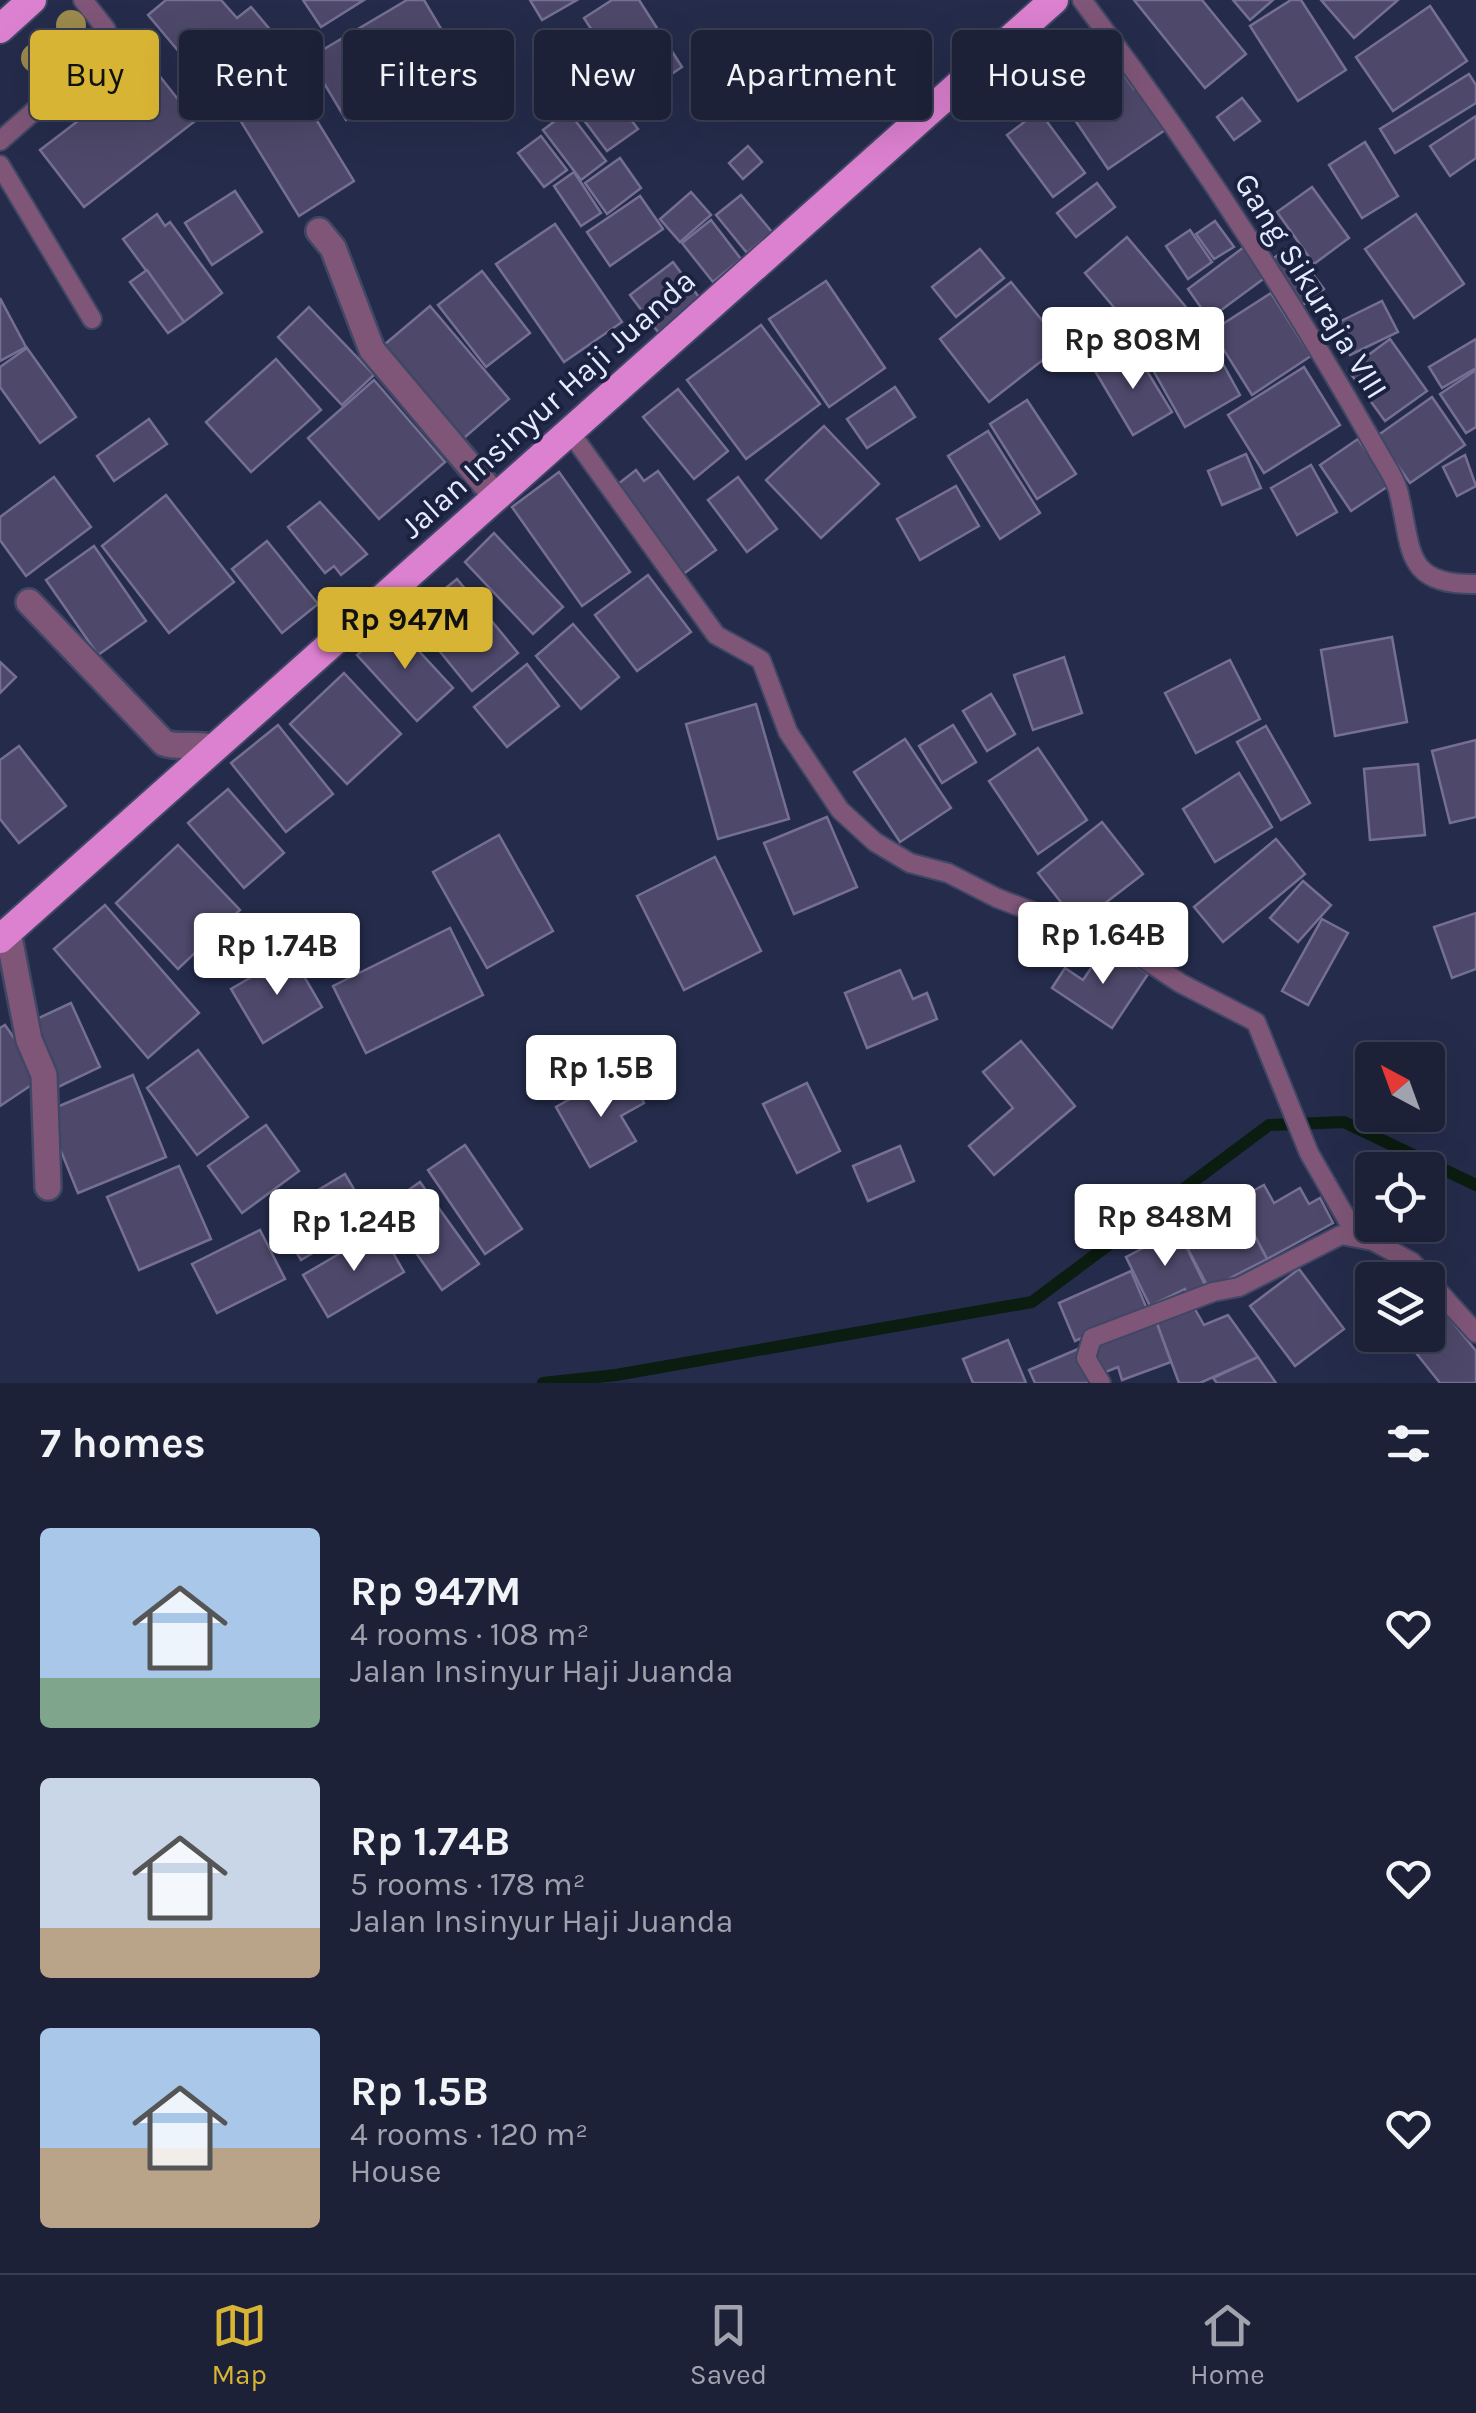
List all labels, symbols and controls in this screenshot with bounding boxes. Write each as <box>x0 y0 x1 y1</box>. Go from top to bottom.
chip: Buy <box>30 30 159 120</box>
chip: Rent <box>179 30 323 120</box>
chip: Filters <box>343 30 514 120</box>
chip: New <box>534 30 671 120</box>
chip: Apartment <box>691 30 932 120</box>
chip: House <box>952 30 1122 120</box>
street label: Gang Sikuraja VIII <box>1227 166 1395 406</box>
street label: Jalan Insinyur Haji Juanda <box>393 262 703 546</box>
pin: Rp 808M <box>1041 307 1225 392</box>
text: Rp 808M <box>1064 321 1202 358</box>
pin: Rp 947M <box>313 587 497 672</box>
text: Rp 947M <box>340 601 470 638</box>
pin: Rp 1.64B <box>1000 902 1206 987</box>
pin: Rp 1.74B <box>174 913 380 998</box>
text: Rp 1.64B <box>1040 916 1166 953</box>
text: Rp 1.74B <box>216 927 338 964</box>
pin: Rp 1.5B <box>509 1035 693 1120</box>
north arrow <box>1355 1042 1445 1132</box>
map controls <box>1355 1042 1445 1352</box>
text: Rp 1.5B <box>548 1049 654 1086</box>
button: locate <box>1355 1152 1445 1242</box>
pin: Rp 848M <box>1073 1184 1257 1269</box>
pin: Rp 1.24B <box>251 1189 457 1274</box>
text: Rp 848M <box>1097 1198 1233 1235</box>
text: Rp 1.24B <box>291 1203 417 1240</box>
button: layers <box>1355 1262 1445 1352</box>
icon: filters <box>1381 1416 1436 1471</box>
text: 7 homes <box>40 1418 206 1468</box>
text: Rp 947M <box>350 1566 522 1616</box>
icon: home <box>120 1568 240 1688</box>
icon: heart <box>1381 1601 1436 1656</box>
text: 4 rooms · 108 m² <box>350 1616 589 1653</box>
text: Jalan Insinyur Haji Juanda <box>350 1653 733 1690</box>
text: Rp 1.74B <box>350 1816 510 1866</box>
icon: home <box>120 1818 240 1938</box>
icon: heart <box>1381 1851 1436 1906</box>
text: 5 rooms · 178 m² <box>350 1866 586 1903</box>
text: Jalan Insinyur Haji Juanda <box>350 1903 733 1940</box>
text: Rp 1.5B <box>350 2066 489 2116</box>
icon: home <box>120 2068 240 2188</box>
icon: heart <box>1381 2101 1436 2156</box>
text: 4 rooms · 120 m² <box>350 2116 588 2153</box>
text: House <box>350 2153 442 2190</box>
tab: Map <box>211 2298 267 2391</box>
tab: Saved <box>690 2298 767 2391</box>
tab: Home <box>1190 2298 1265 2391</box>

